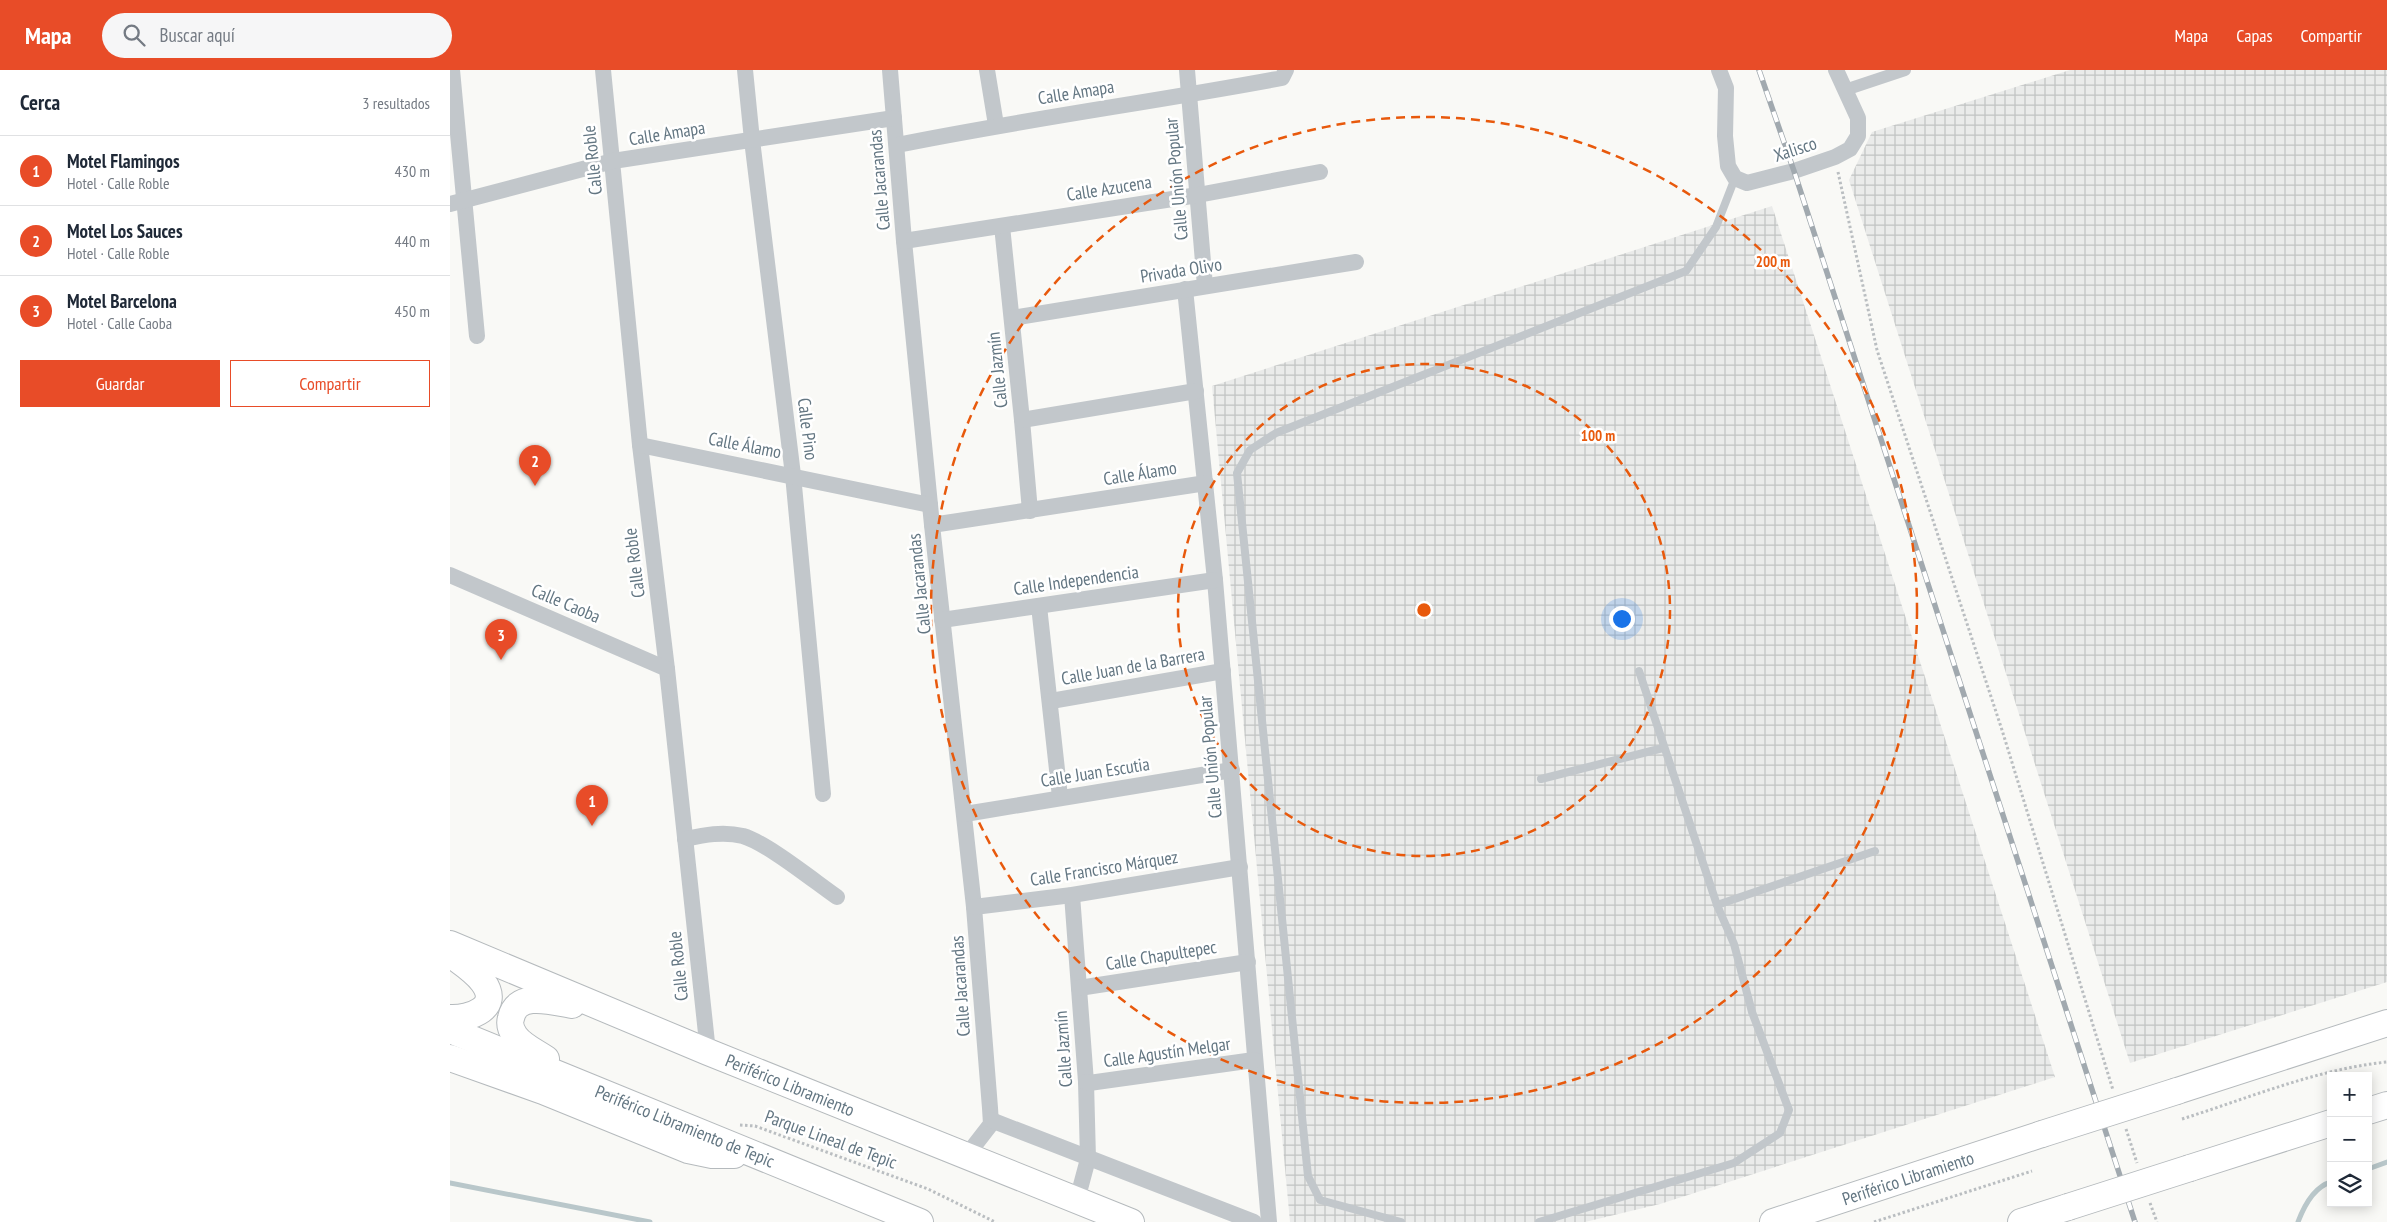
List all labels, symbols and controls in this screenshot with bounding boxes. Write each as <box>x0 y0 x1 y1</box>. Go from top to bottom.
search box <box>102 13 452 58</box>
text: Mapa <box>25 20 72 51</box>
icon: search <box>120 21 148 49</box>
text: Buscar aquí <box>160 23 235 47</box>
text: Mapa <box>2175 24 2208 47</box>
text: Capas <box>2236 24 2273 47</box>
text: Compartir <box>2301 24 2362 47</box>
street label: Calle Amapa <box>1036 75 1116 109</box>
text: Cerca <box>20 89 60 116</box>
text: 3 resultados <box>362 93 430 113</box>
street label: Calle Amapa <box>627 116 707 150</box>
street label: Calle Unión Popular <box>1159 117 1193 241</box>
street label: Calle Roble <box>577 124 607 196</box>
street label: Calle Jacarandas <box>863 129 895 231</box>
street label: Xalisco <box>1771 131 1820 167</box>
text: Motel Flamingos <box>67 149 180 173</box>
text: 1 <box>32 161 40 181</box>
text: 430 m <box>395 161 430 181</box>
street label: Calle Azucena <box>1065 170 1153 206</box>
text: Hotel · Calle Roble <box>67 173 170 193</box>
text: Motel Los Sauces <box>67 219 183 243</box>
text: 2 <box>32 231 40 251</box>
text: 440 m <box>395 231 430 251</box>
text: Hotel · Calle Roble <box>67 243 170 263</box>
street label: Privada Olivo <box>1139 252 1224 288</box>
text: 200 m <box>1756 252 1790 271</box>
text: Motel Barcelona <box>67 289 177 313</box>
text: 3 <box>32 301 40 321</box>
text: 450 m <box>395 301 430 321</box>
text: Hotel · Calle Caoba <box>67 313 172 333</box>
street label: Calle Jazmín <box>982 331 1012 409</box>
button: Guardar <box>20 360 220 407</box>
button: Compartir <box>230 360 430 407</box>
street label: Calle Pino <box>793 397 823 462</box>
text: 100 m <box>1581 426 1615 445</box>
street label: Calle Álamo <box>707 427 784 463</box>
pin: 2 <box>519 445 551 486</box>
street label: Calle Álamo <box>1102 456 1178 490</box>
street label: Calle Roble <box>618 527 650 599</box>
street label: Calle Jacarandas <box>902 533 936 635</box>
street label: Calle Independencia <box>1012 560 1140 600</box>
street label: Calle Caoba <box>528 578 604 628</box>
centre of rings <box>1415 601 1433 619</box>
your location <box>1609 606 1635 632</box>
pin: 3 <box>485 619 517 660</box>
street label: Calle Juan de la Barrera <box>1059 642 1207 690</box>
street label: Calle Unión Popular <box>1193 695 1227 819</box>
street label: Calle Juan Escutia <box>1039 752 1151 792</box>
pin: 1 <box>576 785 608 826</box>
street label: Calle Francisco Márquez <box>1028 845 1180 891</box>
street label: Calle Roble <box>663 930 693 1002</box>
street label: Calle Jacarandas <box>945 935 975 1037</box>
street label: Calle Chapultepec <box>1104 935 1219 975</box>
street label: Calle Jazmín <box>1049 1010 1077 1088</box>
street label: Calle Agustín Melgar <box>1102 1032 1232 1072</box>
street label: Periférico Libramiento <box>722 1049 858 1121</box>
map controls <box>2327 1072 2372 1207</box>
button: + <box>2327 1072 2372 1117</box>
street label: Periférico Libramiento de Tepic <box>592 1079 779 1173</box>
street label: Parque Lineal de Tepic <box>762 1104 901 1174</box>
button: − <box>2327 1117 2372 1162</box>
street label: Periférico Libramiento <box>1839 1146 1977 1210</box>
button: layers <box>2327 1162 2372 1207</box>

